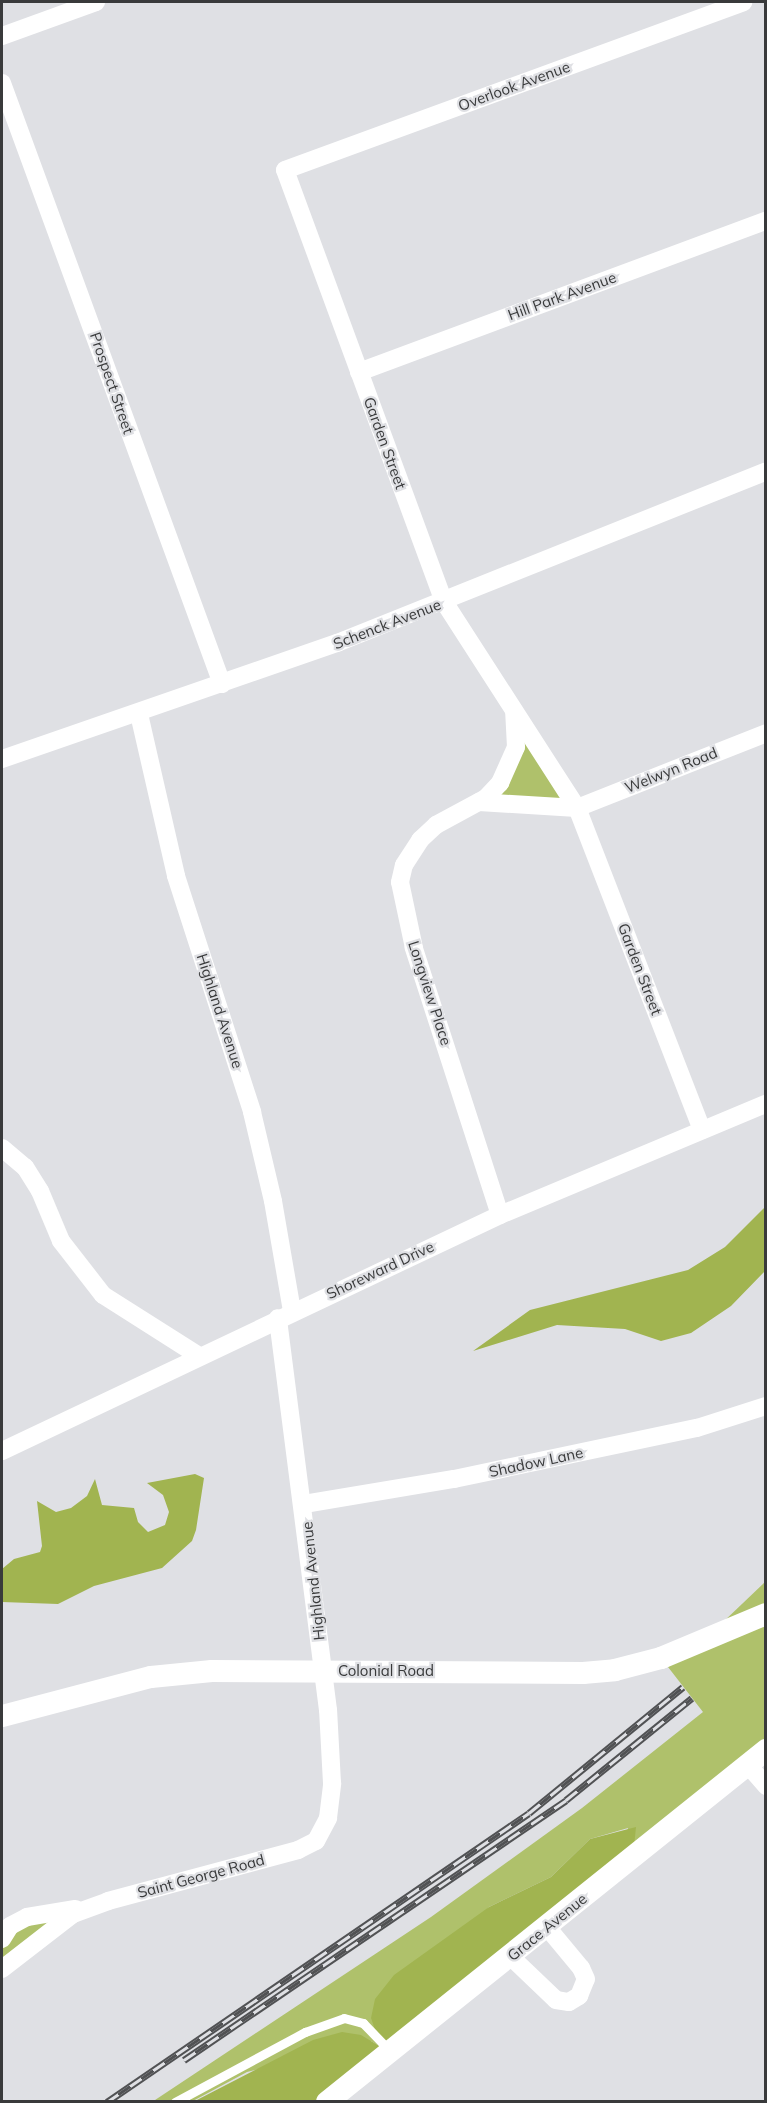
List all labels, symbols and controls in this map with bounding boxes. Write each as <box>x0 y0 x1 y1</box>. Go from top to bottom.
street label: Overlook Avenue <box>456 57 572 115</box>
street label: Hill Park Avenue <box>505 268 619 324</box>
street label: Prospect Street <box>86 330 138 436</box>
street label: Garden Street <box>360 395 410 491</box>
street label: Schenck Avenue <box>331 595 443 653</box>
street label: Welwyn Road <box>622 743 720 797</box>
street label: Garden Street <box>614 921 666 1017</box>
street label: Longview Place <box>405 938 455 1048</box>
street label: Highland Avenue <box>193 951 247 1071</box>
street label: Shoreward Drive <box>323 1237 437 1303</box>
street label: Shadow Lane <box>487 1443 585 1481</box>
street label: Highland Avenue <box>298 1521 328 1641</box>
street label: Colonial Road <box>338 1662 434 1680</box>
street label: Saint George Road <box>135 1850 267 1902</box>
street label: Grace Avenue <box>504 1890 590 1964</box>

